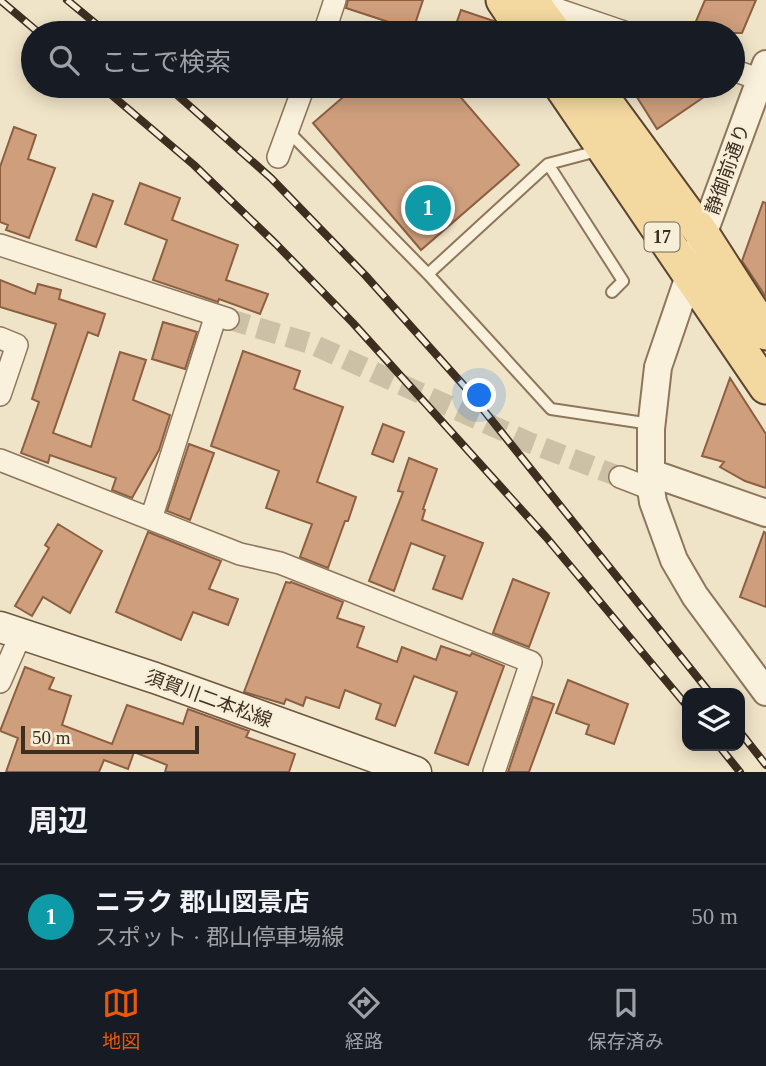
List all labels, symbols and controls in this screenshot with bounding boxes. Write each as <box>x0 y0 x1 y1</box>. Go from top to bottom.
search box <box>21 21 745 98</box>
icon: search <box>45 41 83 79</box>
text: ここで検索 <box>101 48 231 77</box>
street label: 静御前通り <box>701 121 754 217</box>
pin: 1 <box>405 182 451 234</box>
road number: 17 <box>644 222 680 251</box>
your location <box>462 378 496 412</box>
street label: 須賀川二本松線 <box>143 666 275 731</box>
map controls <box>682 688 745 751</box>
button: layers <box>682 688 745 751</box>
scale bar <box>21 723 200 755</box>
text: 50 m <box>32 727 71 748</box>
text: 周辺 <box>28 804 88 837</box>
text: ニラク 郡山図景店 <box>95 888 310 917</box>
text: 1 <box>45 904 57 929</box>
text: 50 m <box>691 904 738 929</box>
text: スポット · 郡山停車場線 <box>95 925 344 950</box>
tab: 地図 <box>102 984 140 1053</box>
tab: 経路 <box>345 984 383 1053</box>
tab: 保存済み <box>588 984 664 1053</box>

